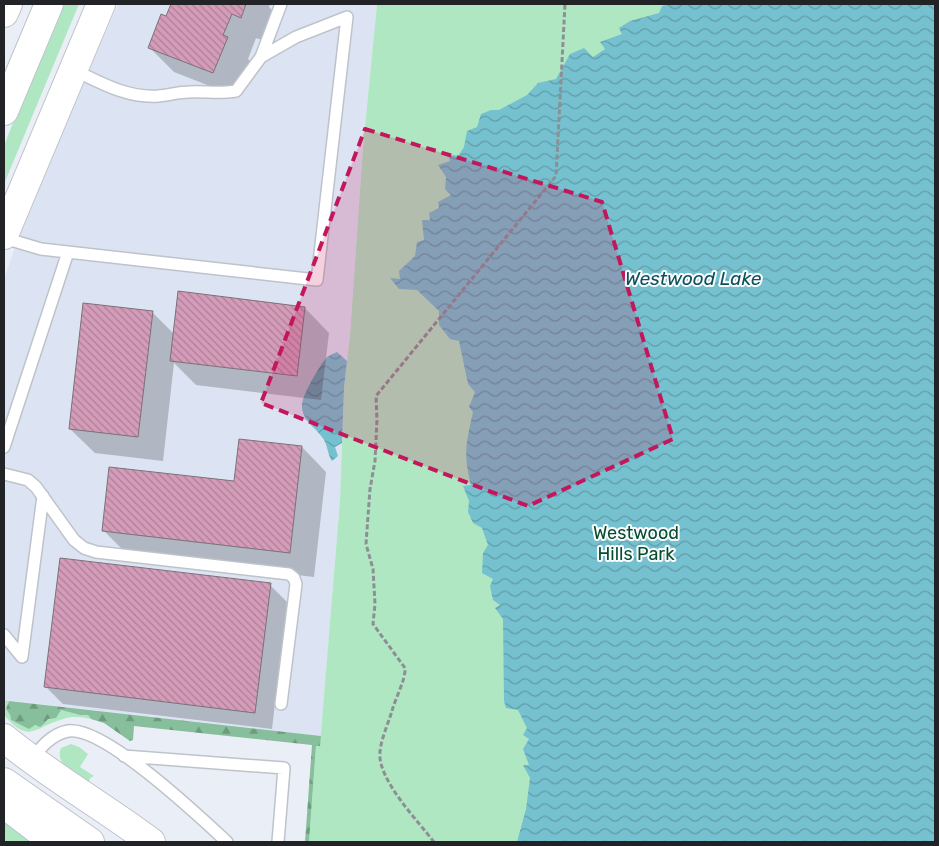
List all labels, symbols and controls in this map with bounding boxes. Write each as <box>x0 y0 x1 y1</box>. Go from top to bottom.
water label: Westwood Lake <box>625 267 762 290</box>
park label: Westwood Hills Park <box>593 522 679 565</box>

